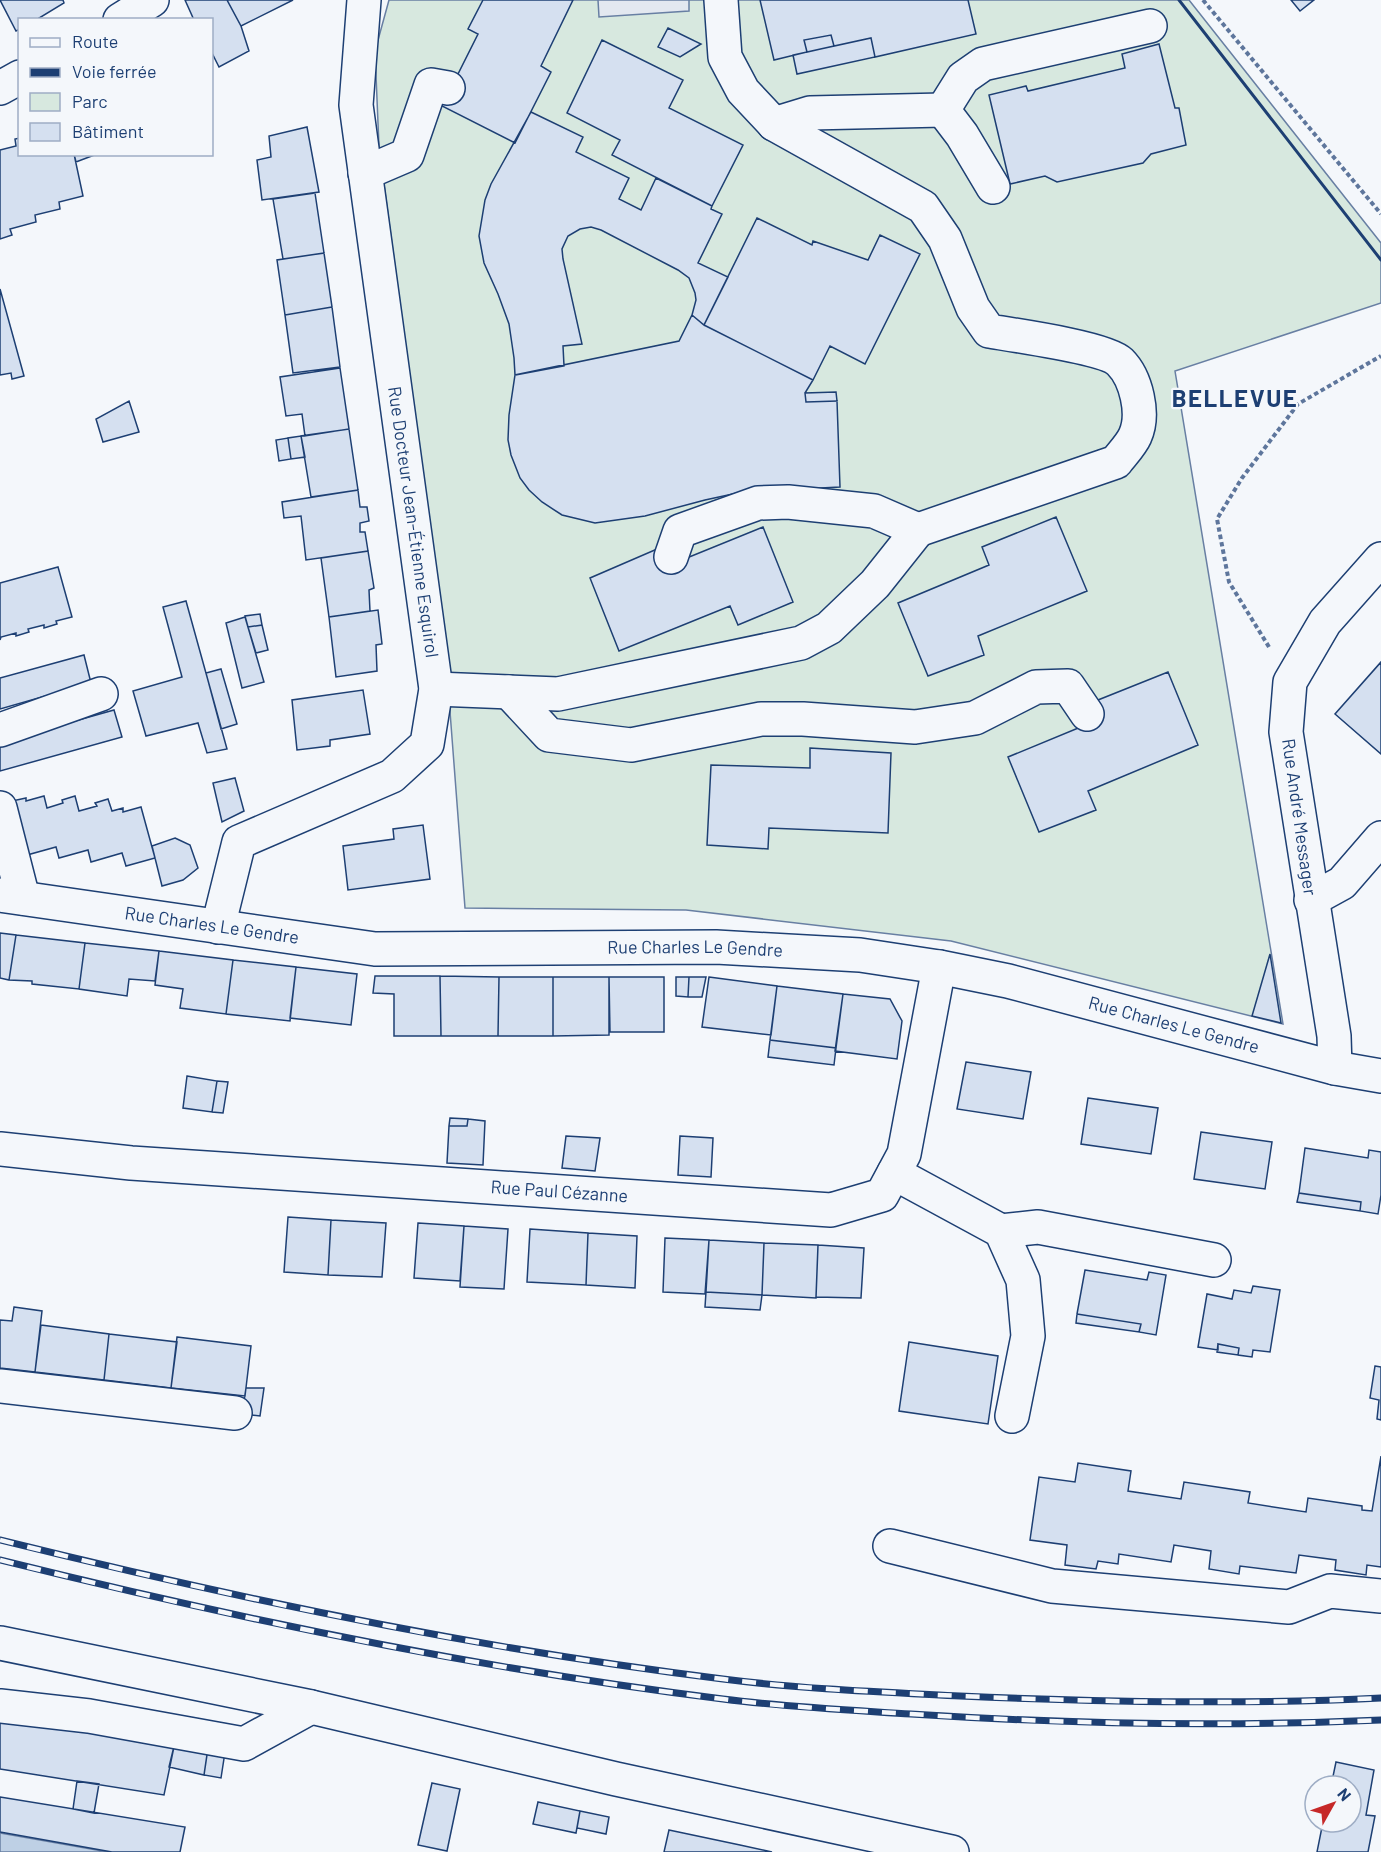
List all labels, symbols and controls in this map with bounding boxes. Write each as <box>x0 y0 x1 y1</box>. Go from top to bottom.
legend <box>18 18 213 156</box>
text: Route <box>72 30 118 52</box>
text: Voie ferrée <box>72 60 157 82</box>
text: Parc <box>72 90 108 112</box>
text: Bâtiment <box>72 120 144 142</box>
district label: BELLEVUE <box>1172 383 1298 412</box>
street label: Rue Docteur Jean-Étienne Esquirol <box>384 385 444 659</box>
street label: Rue André Messager <box>1278 737 1322 897</box>
street label: Rue Charles Le Gendre <box>123 901 301 948</box>
street label: Rue Charles Le Gendre <box>607 935 784 961</box>
street label: Rue Charles Le Gendre <box>1086 991 1262 1057</box>
street label: Rue Paul Cézanne <box>490 1175 629 1206</box>
north arrow <box>1303 1774 1363 1834</box>
text: N <box>1334 1784 1356 1804</box>

